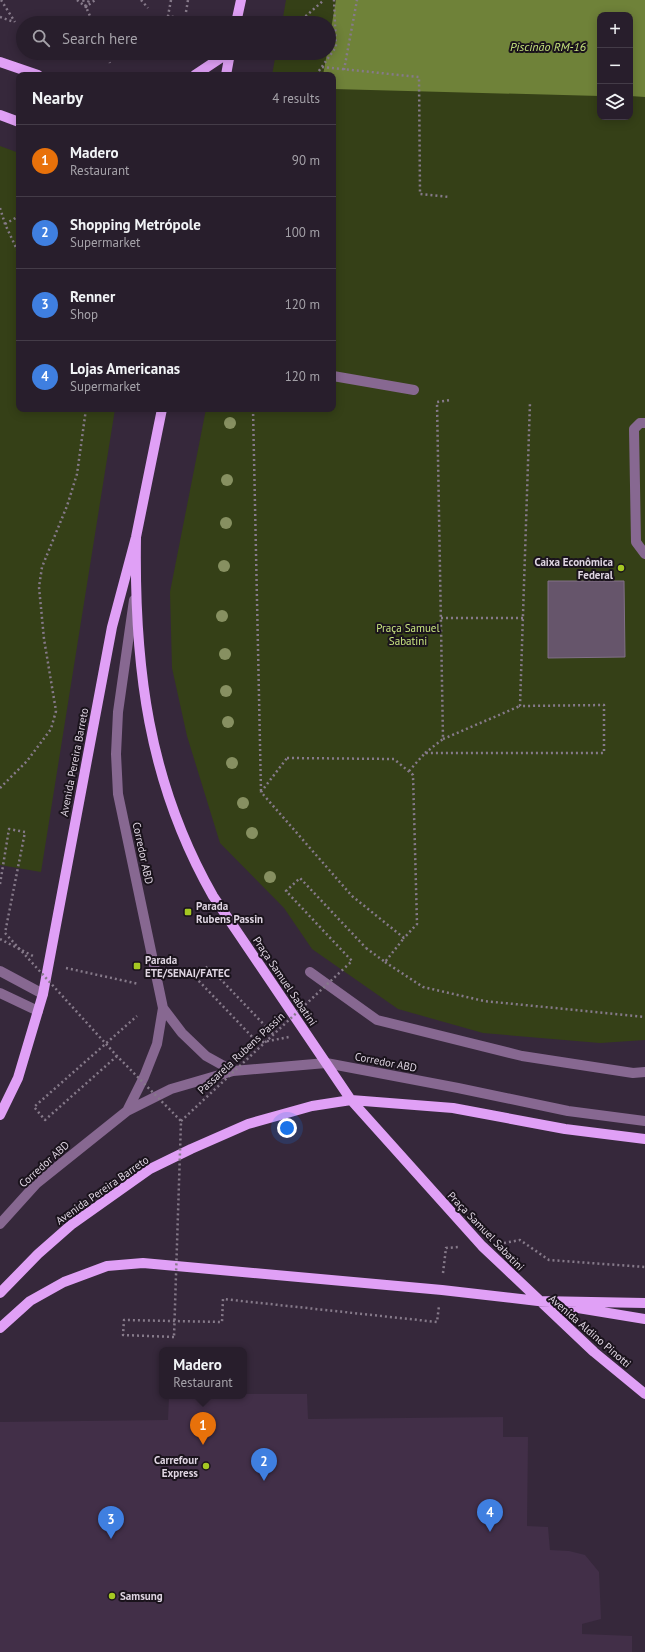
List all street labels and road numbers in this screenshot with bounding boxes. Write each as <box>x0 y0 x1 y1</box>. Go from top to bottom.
street label: Avenida Pereira Barreto <box>57 706 91 817</box>
street label: Corredor ABD <box>130 821 156 885</box>
street label: Praça Samuel Sabatini <box>250 934 320 1028</box>
street label: Passarela Rubens Passin <box>195 1009 287 1097</box>
street label: Corredor ABD <box>354 1049 418 1075</box>
street label: Corredor ABD <box>16 1138 72 1190</box>
street label: Avenida Pereira Barreto <box>53 1153 151 1227</box>
street label: Praça Samuel Sabatini <box>445 1189 527 1273</box>
street label: Avenida Aldino Pinotti <box>546 1291 634 1371</box>

